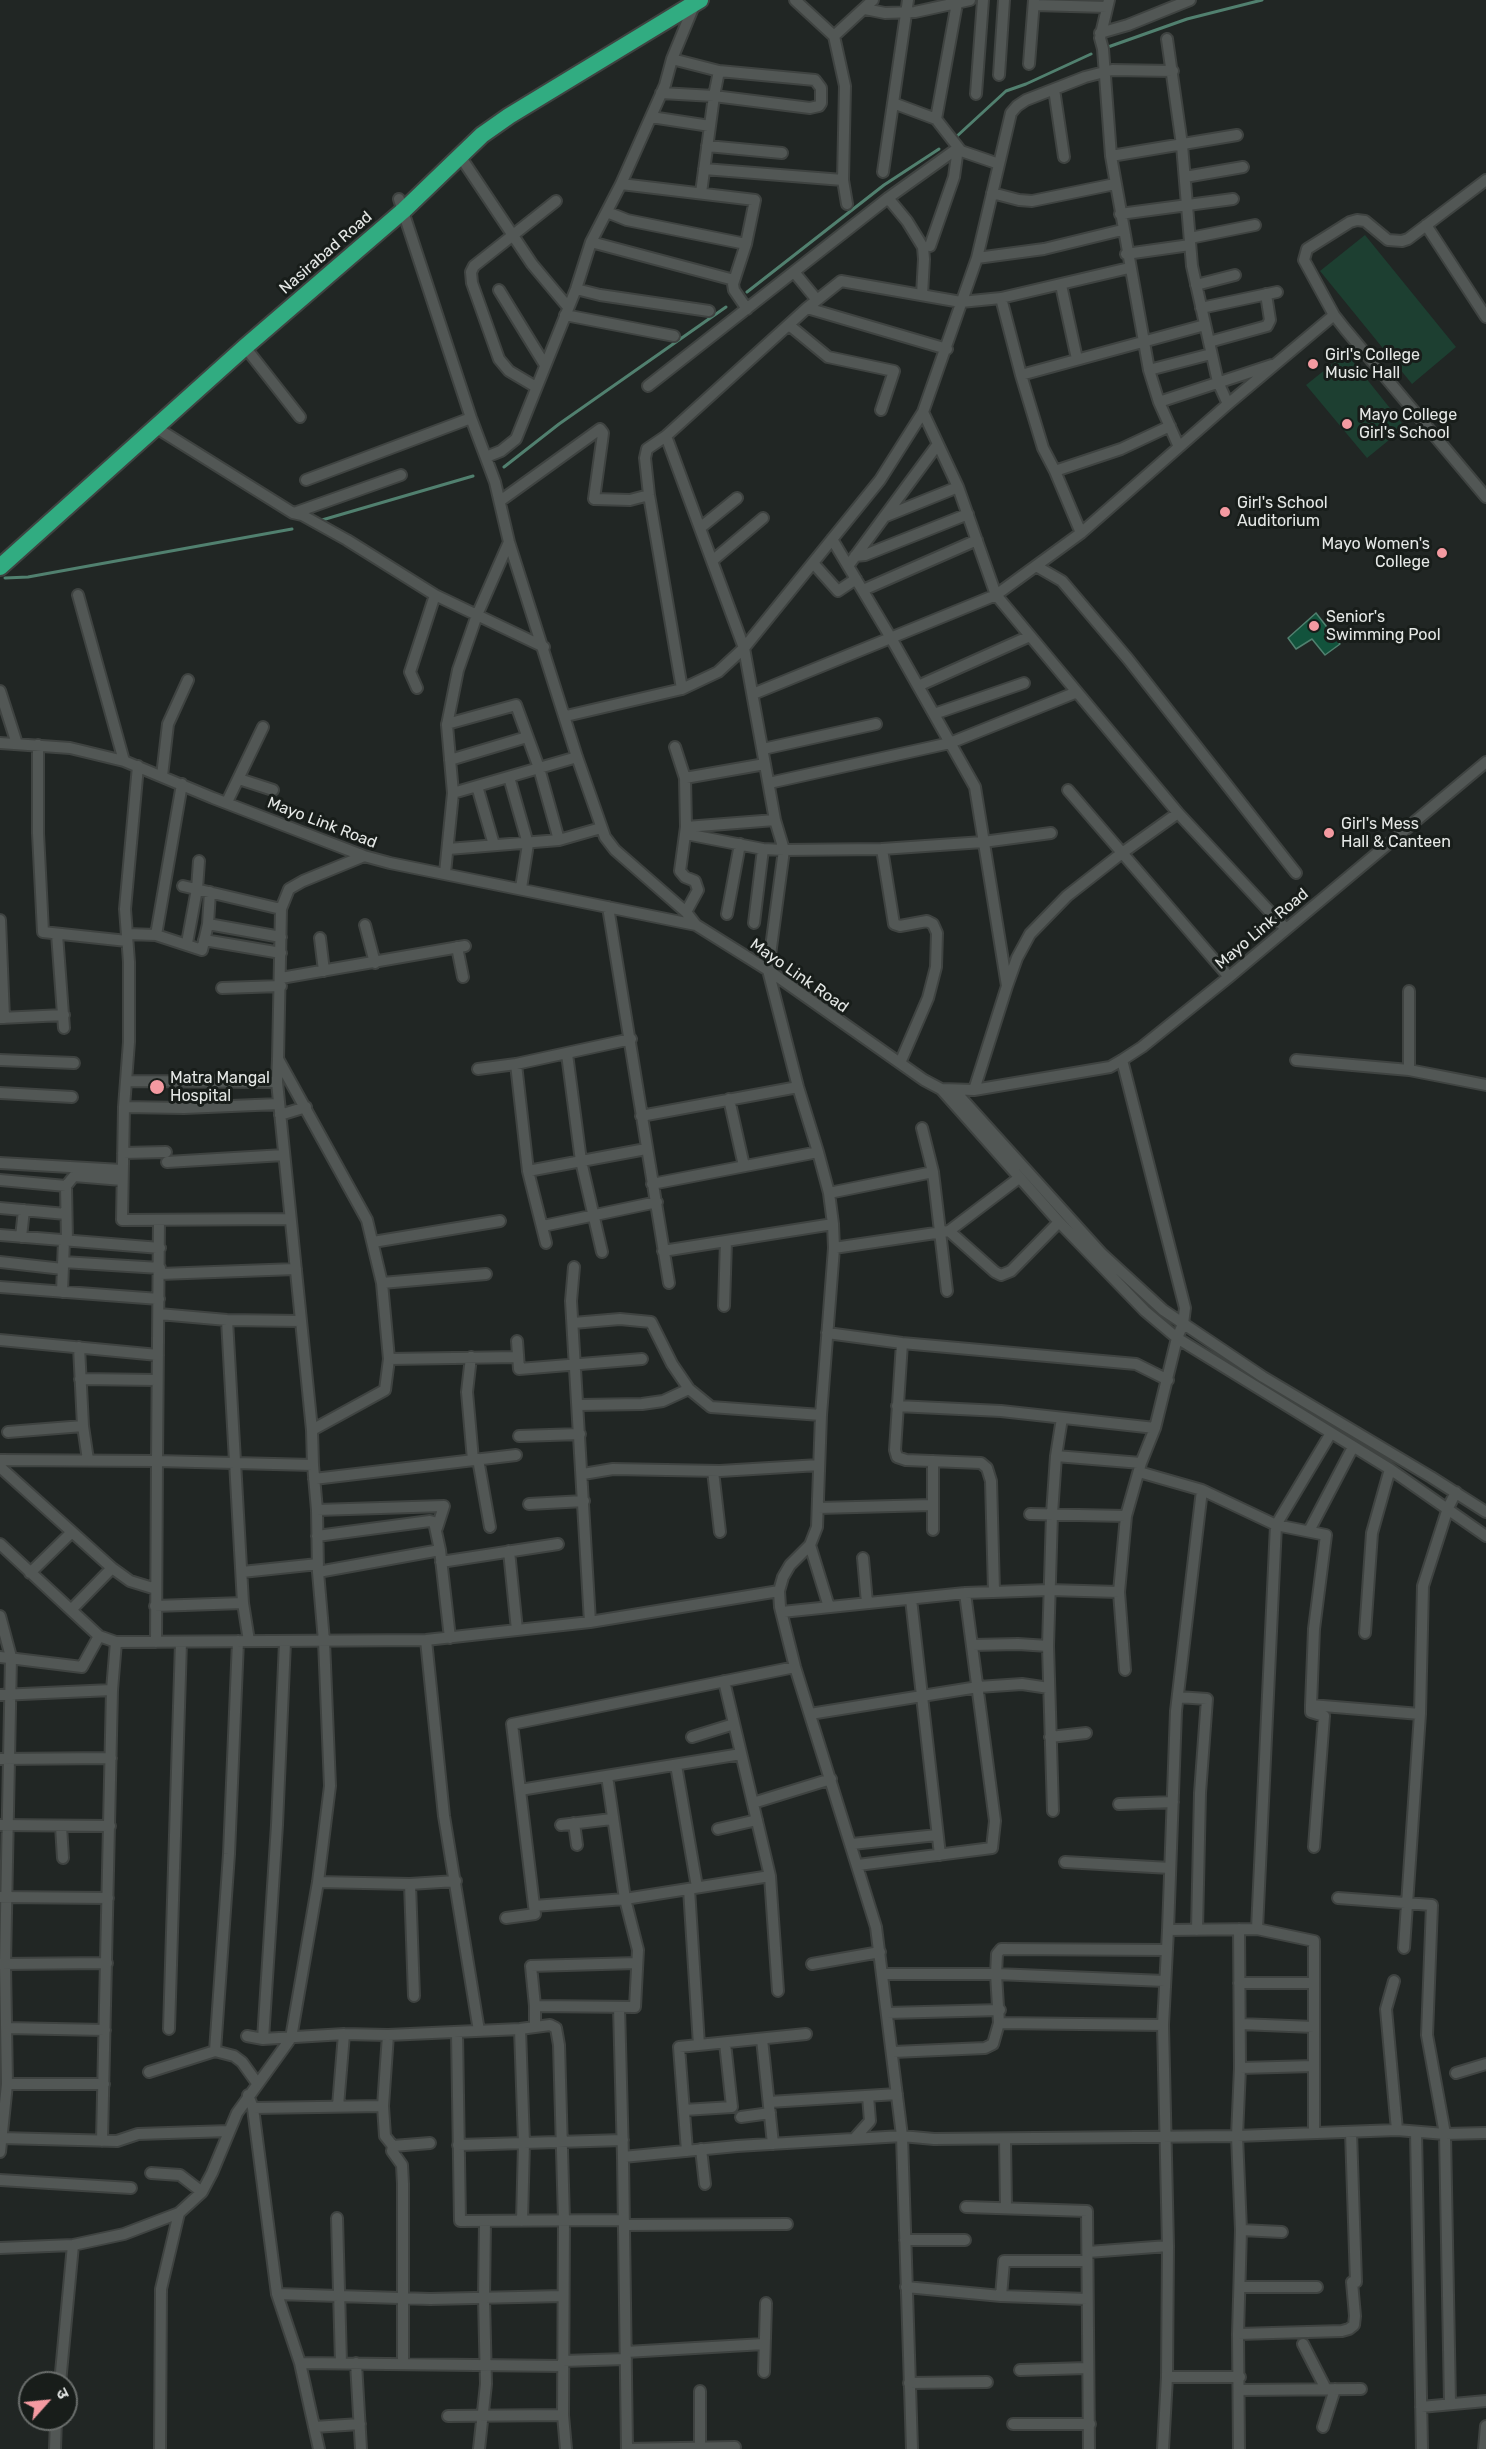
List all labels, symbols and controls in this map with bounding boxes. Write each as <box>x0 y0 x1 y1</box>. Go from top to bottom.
street label: Nasirabad Road <box>276 208 376 298</box>
place label: Girl's College Music Hall <box>1325 345 1420 383</box>
marker: Girl's College Music Hall <box>1306 357 1320 371</box>
place label: Mayo College Girl's School <box>1359 405 1457 443</box>
marker: Mayo College Girl's School <box>1340 417 1354 431</box>
place label: Girl's School Auditorium <box>1237 493 1328 531</box>
marker: Girl's School Auditorium <box>1218 505 1232 519</box>
place label: Mayo Women's College <box>1322 534 1430 572</box>
marker: Mayo Women's College <box>1435 546 1449 560</box>
place label: Senior's Swimming Pool <box>1326 607 1441 645</box>
marker: Senior's Swimming Pool <box>1307 619 1321 633</box>
street label: Mayo Link Road <box>265 793 379 853</box>
place label: Girl's Mess Hall & Canteen <box>1341 814 1451 852</box>
marker: Girl's Mess Hall & Canteen <box>1322 826 1336 840</box>
street label: Mayo Link Road <box>1212 884 1312 974</box>
street label: Mayo Link Road <box>746 935 852 1017</box>
place label: Matra Mangal Hospital <box>170 1068 270 1106</box>
marker: Matra Mangal Hospital <box>148 1078 166 1096</box>
north arrow <box>18 2371 78 2431</box>
text: उ <box>52 2385 73 2402</box>

